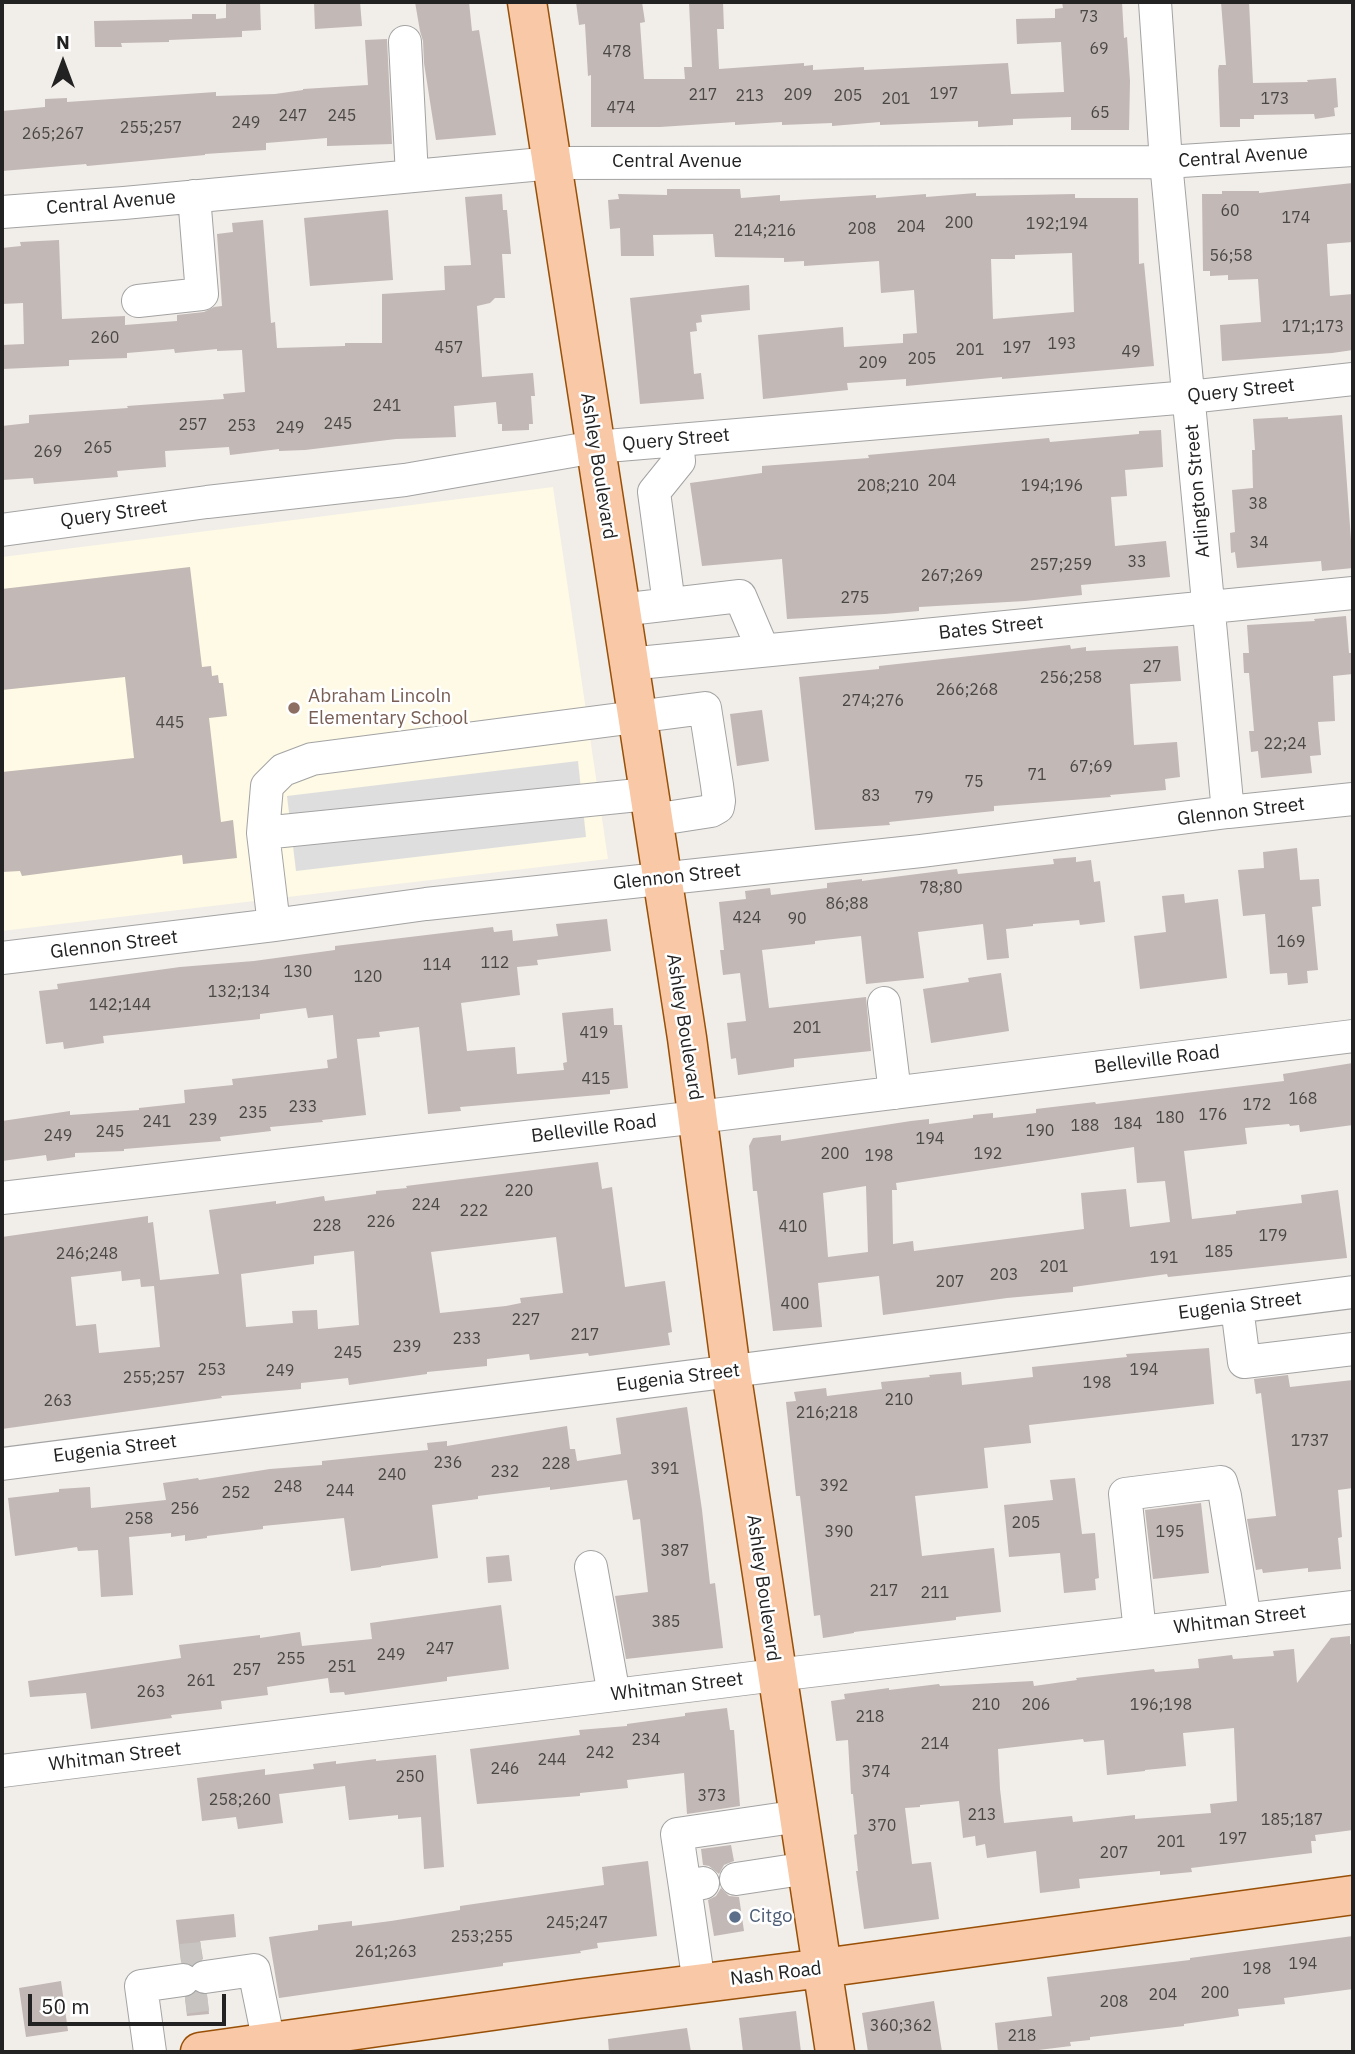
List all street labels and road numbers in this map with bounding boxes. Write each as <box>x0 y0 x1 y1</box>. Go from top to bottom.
street label: Central Avenue <box>1177 141 1309 173</box>
street label: Central Avenue <box>612 151 742 173</box>
street label: Central Avenue <box>45 186 177 220</box>
street label: Query Street <box>1186 374 1296 408</box>
street label: Ashley Boulevard <box>575 391 621 541</box>
street label: Arlington Street <box>1181 423 1215 559</box>
street label: Query Street <box>621 424 731 456</box>
street label: Query Street <box>59 495 169 533</box>
street label: Bates Street <box>937 611 1045 645</box>
street label: Glennon Street <box>1176 793 1306 831</box>
street label: Glennon Street <box>612 859 742 895</box>
street label: Glennon Street <box>49 926 179 964</box>
street label: Ashley Boulevard <box>661 952 707 1102</box>
street label: Belleville Road <box>1093 1041 1221 1079</box>
street label: Belleville Road <box>530 1110 658 1148</box>
street label: Eugenia Street <box>1177 1287 1303 1325</box>
street label: Eugenia Street <box>615 1359 741 1397</box>
street label: Eugenia Street <box>52 1430 178 1468</box>
street label: Ashley Boulevard <box>741 1513 785 1663</box>
street label: Whitman Street <box>1172 1601 1308 1639</box>
street label: Whitman Street <box>609 1668 745 1706</box>
street label: Whitman Street <box>47 1738 183 1776</box>
street label: Nash Road <box>729 1957 823 1991</box>

